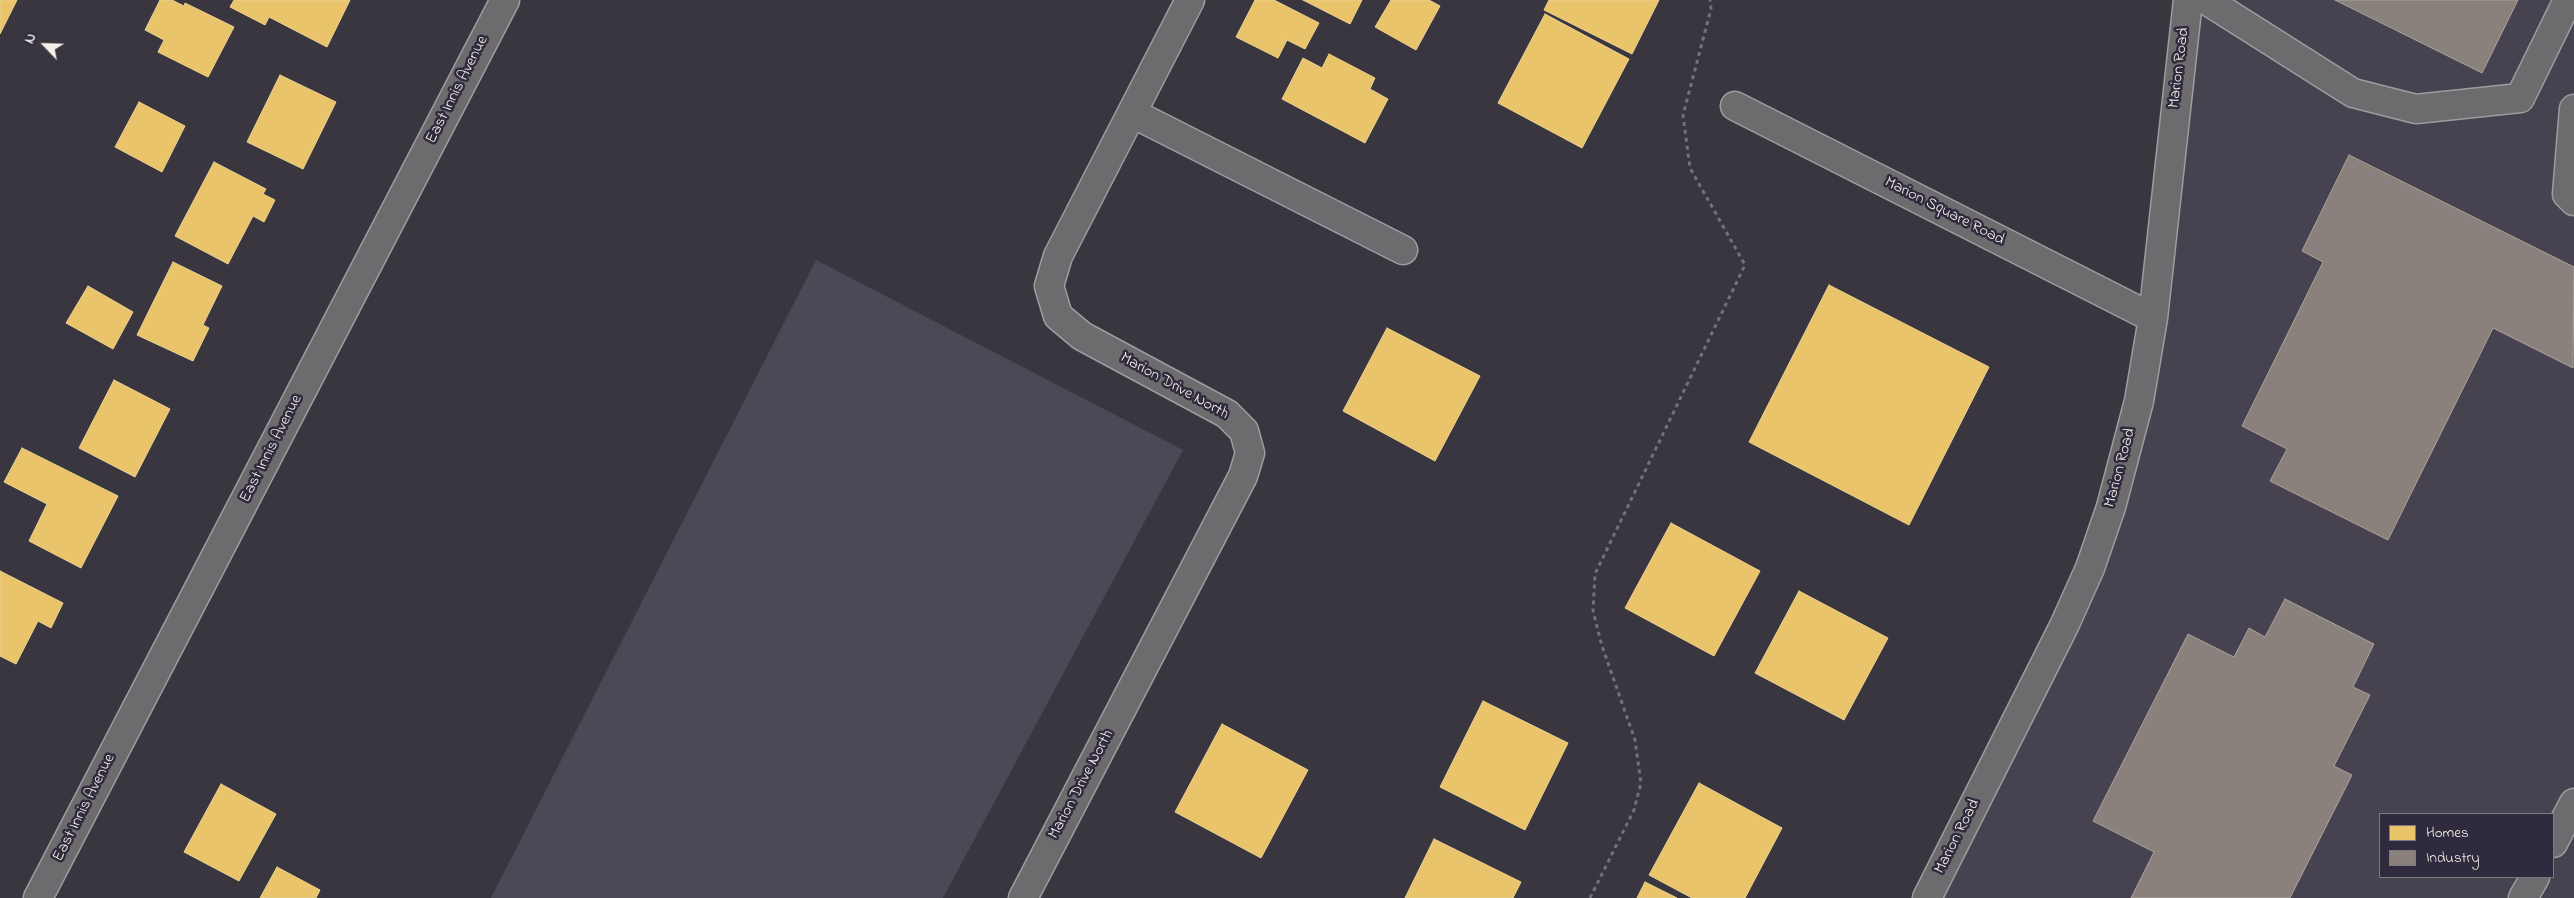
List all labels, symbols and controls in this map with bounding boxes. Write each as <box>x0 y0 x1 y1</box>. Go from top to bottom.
north arrow <box>20 20 70 70</box>
street label: Marion Road <box>2166 27 2194 109</box>
text: N <box>19 30 42 47</box>
street label: East Innis Avenue <box>423 33 493 147</box>
street label: Marion Square Road <box>1881 173 2007 251</box>
street label: Marion Drive North <box>1116 349 1232 425</box>
street label: East Innis Avenue <box>237 392 307 506</box>
street label: Marion Road <box>2101 426 2141 510</box>
street label: Marion Drive North <box>1045 727 1119 843</box>
street label: East Innis Avenue <box>50 751 120 865</box>
street label: Marion Road <box>1931 796 1985 878</box>
legend <box>2379 813 2554 878</box>
text: Homes <box>2426 822 2469 844</box>
text: Industry <box>2426 847 2480 869</box>

